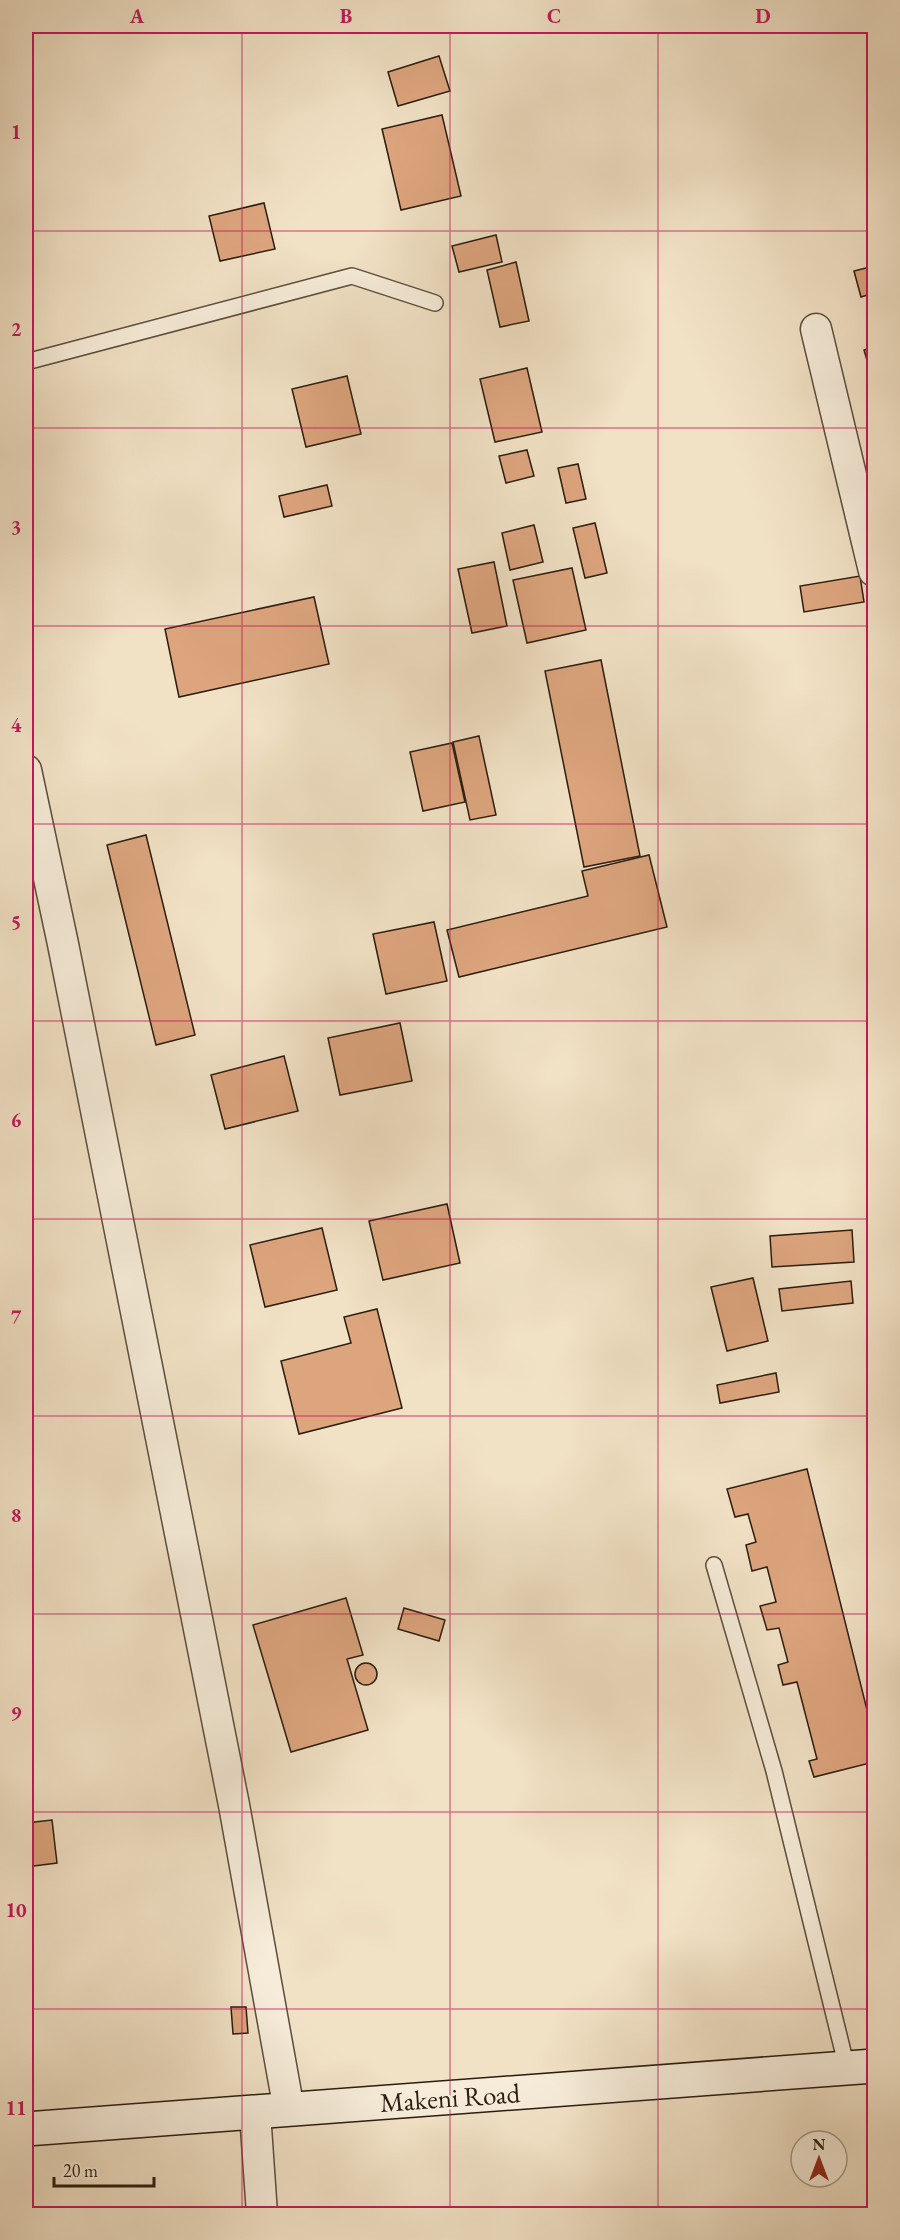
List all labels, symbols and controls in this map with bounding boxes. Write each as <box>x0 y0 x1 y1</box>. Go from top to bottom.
text: A <box>129 3 145 29</box>
text: B <box>340 3 352 29</box>
text: C <box>547 3 561 29</box>
text: D <box>755 3 771 29</box>
text: 1 <box>11 119 21 145</box>
text: 2 <box>11 316 22 342</box>
text: 3 <box>11 514 21 540</box>
text: 4 <box>11 712 22 738</box>
text: 5 <box>11 909 21 935</box>
text: 6 <box>11 1107 22 1133</box>
text: 7 <box>11 1304 22 1330</box>
text: 8 <box>11 1502 21 1528</box>
text: 9 <box>11 1700 22 1726</box>
text: 10 <box>5 1897 27 1923</box>
street label: Makeni Road <box>379 2075 522 2120</box>
text: 11 <box>5 2095 27 2121</box>
north arrow <box>789 2129 849 2189</box>
text: N <box>813 2134 826 2155</box>
scale bar <box>54 2150 154 2188</box>
text: 20 m <box>63 2159 98 2182</box>

